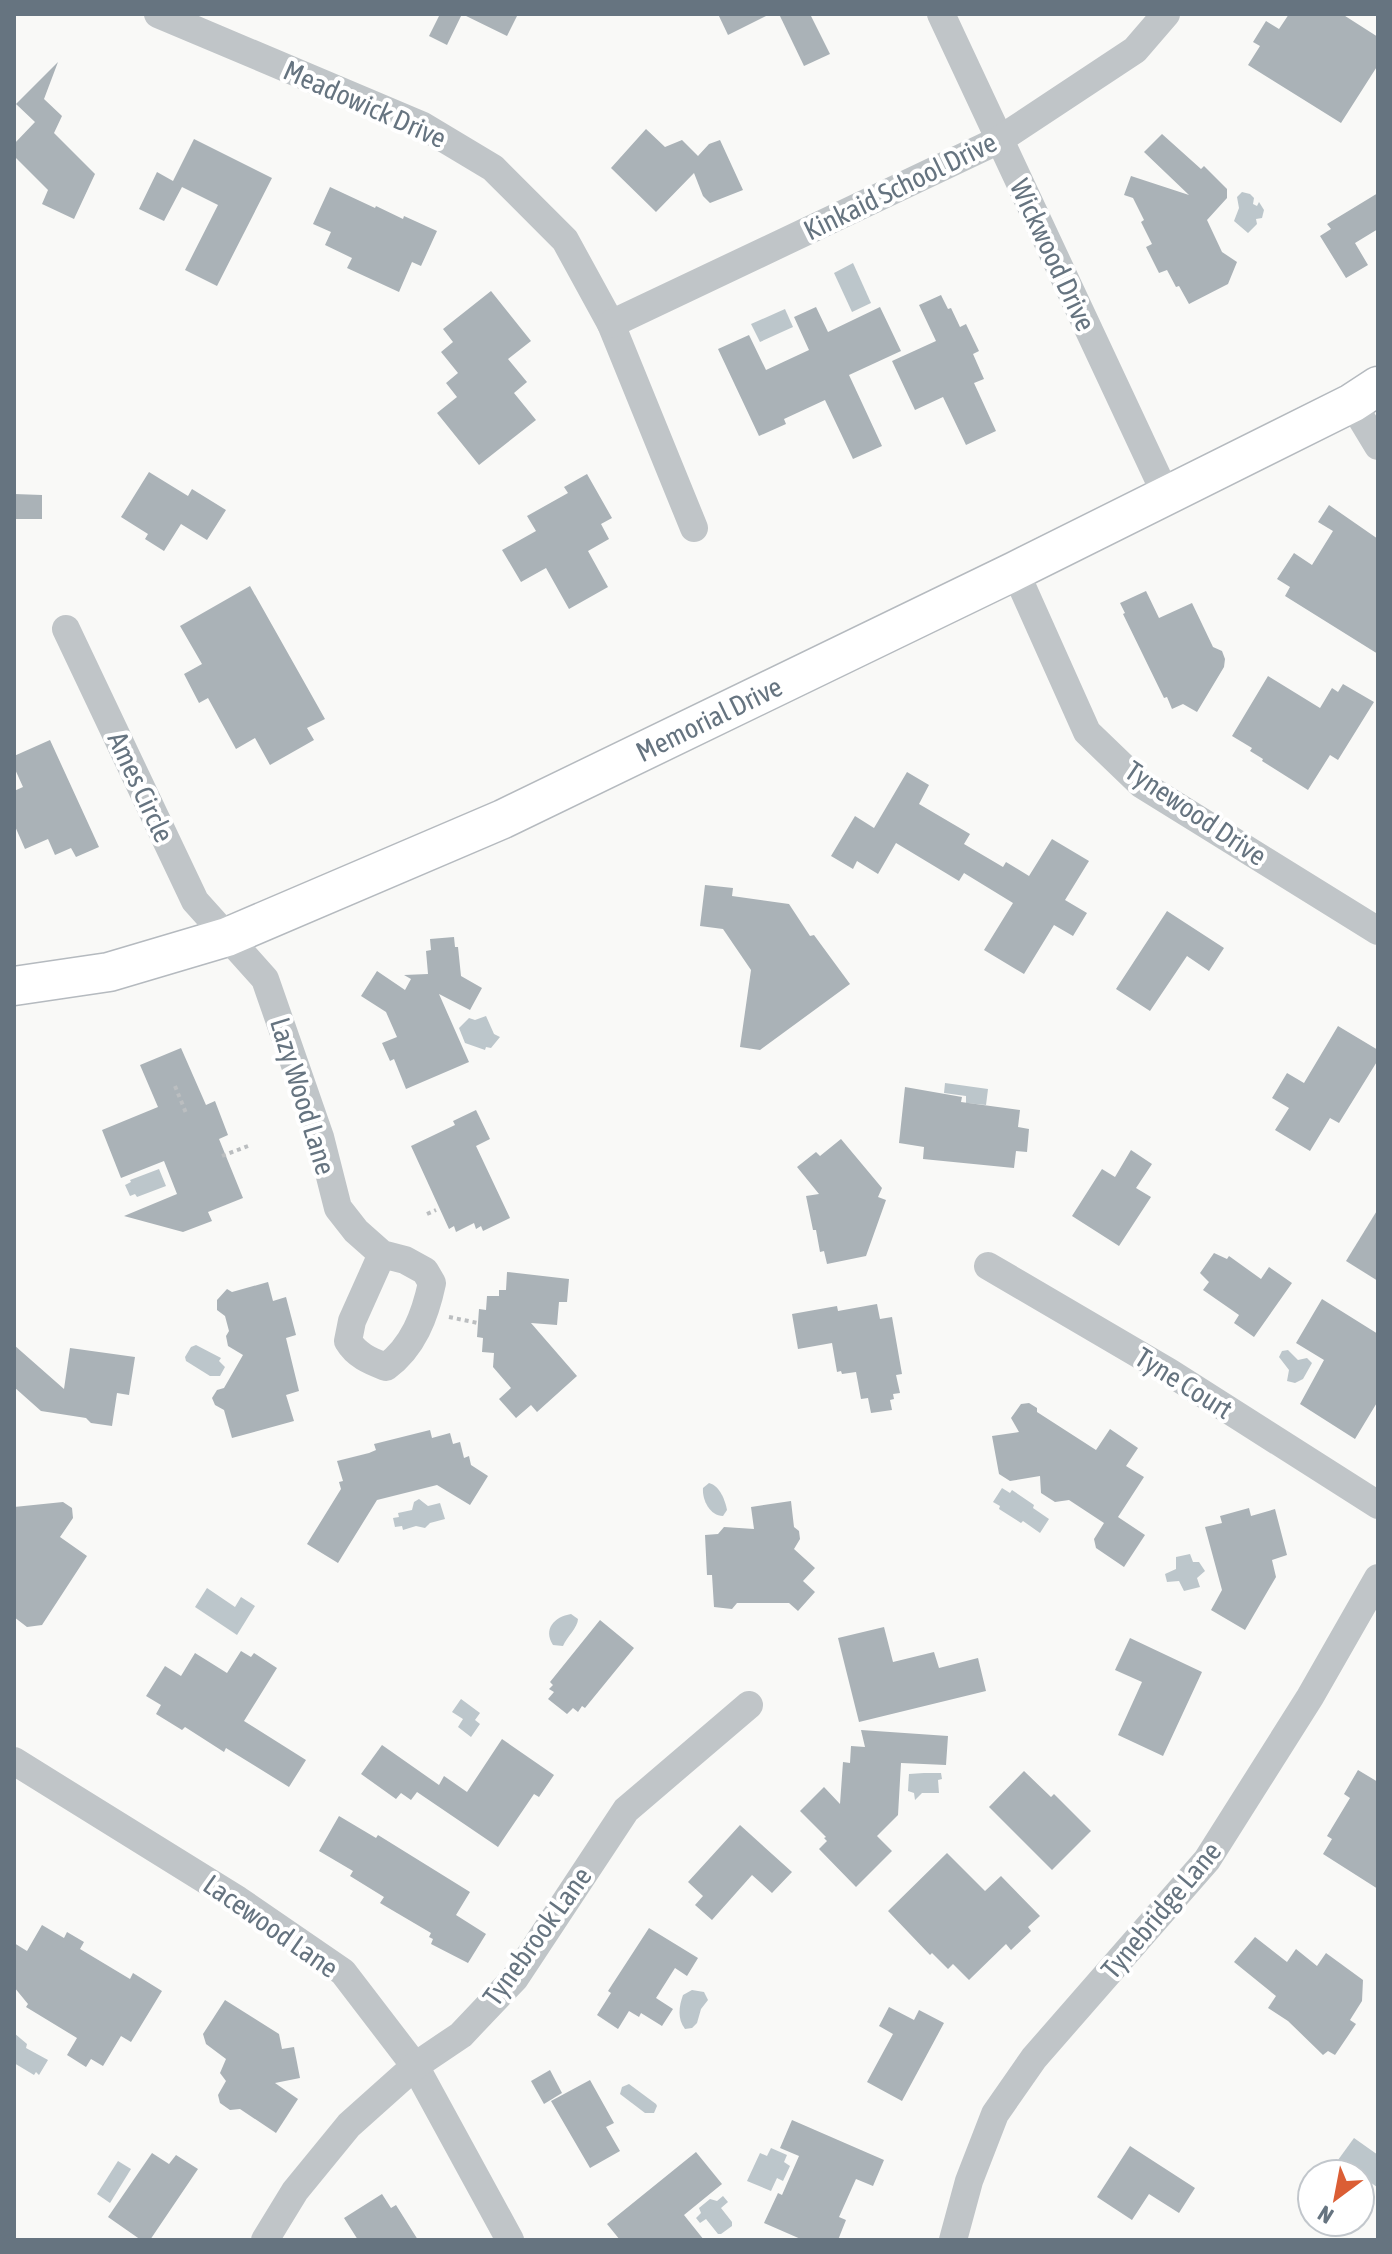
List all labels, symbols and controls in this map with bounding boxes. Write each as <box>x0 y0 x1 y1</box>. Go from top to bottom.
street label: Meadowick Drive <box>279 54 451 154</box>
street label: Kinkaid School Drive <box>798 126 1002 246</box>
street label: Wickwood Drive <box>1004 174 1102 336</box>
street label: Memorial Drive <box>631 670 787 768</box>
street label: Ames Circle <box>102 727 180 847</box>
street label: Tynewood Drive <box>1120 754 1272 872</box>
street label: Lazy Wood Lane <box>264 1014 342 1178</box>
street label: Tyne Court <box>1130 1341 1238 1425</box>
street label: Tynebridge Lane <box>1095 1835 1227 1985</box>
street label: Tynebrook Lane <box>476 1861 598 2011</box>
street label: Lacewood Lane <box>198 1868 344 1984</box>
north arrow <box>1296 2158 1376 2238</box>
text: N <box>1313 2200 1338 2229</box>

